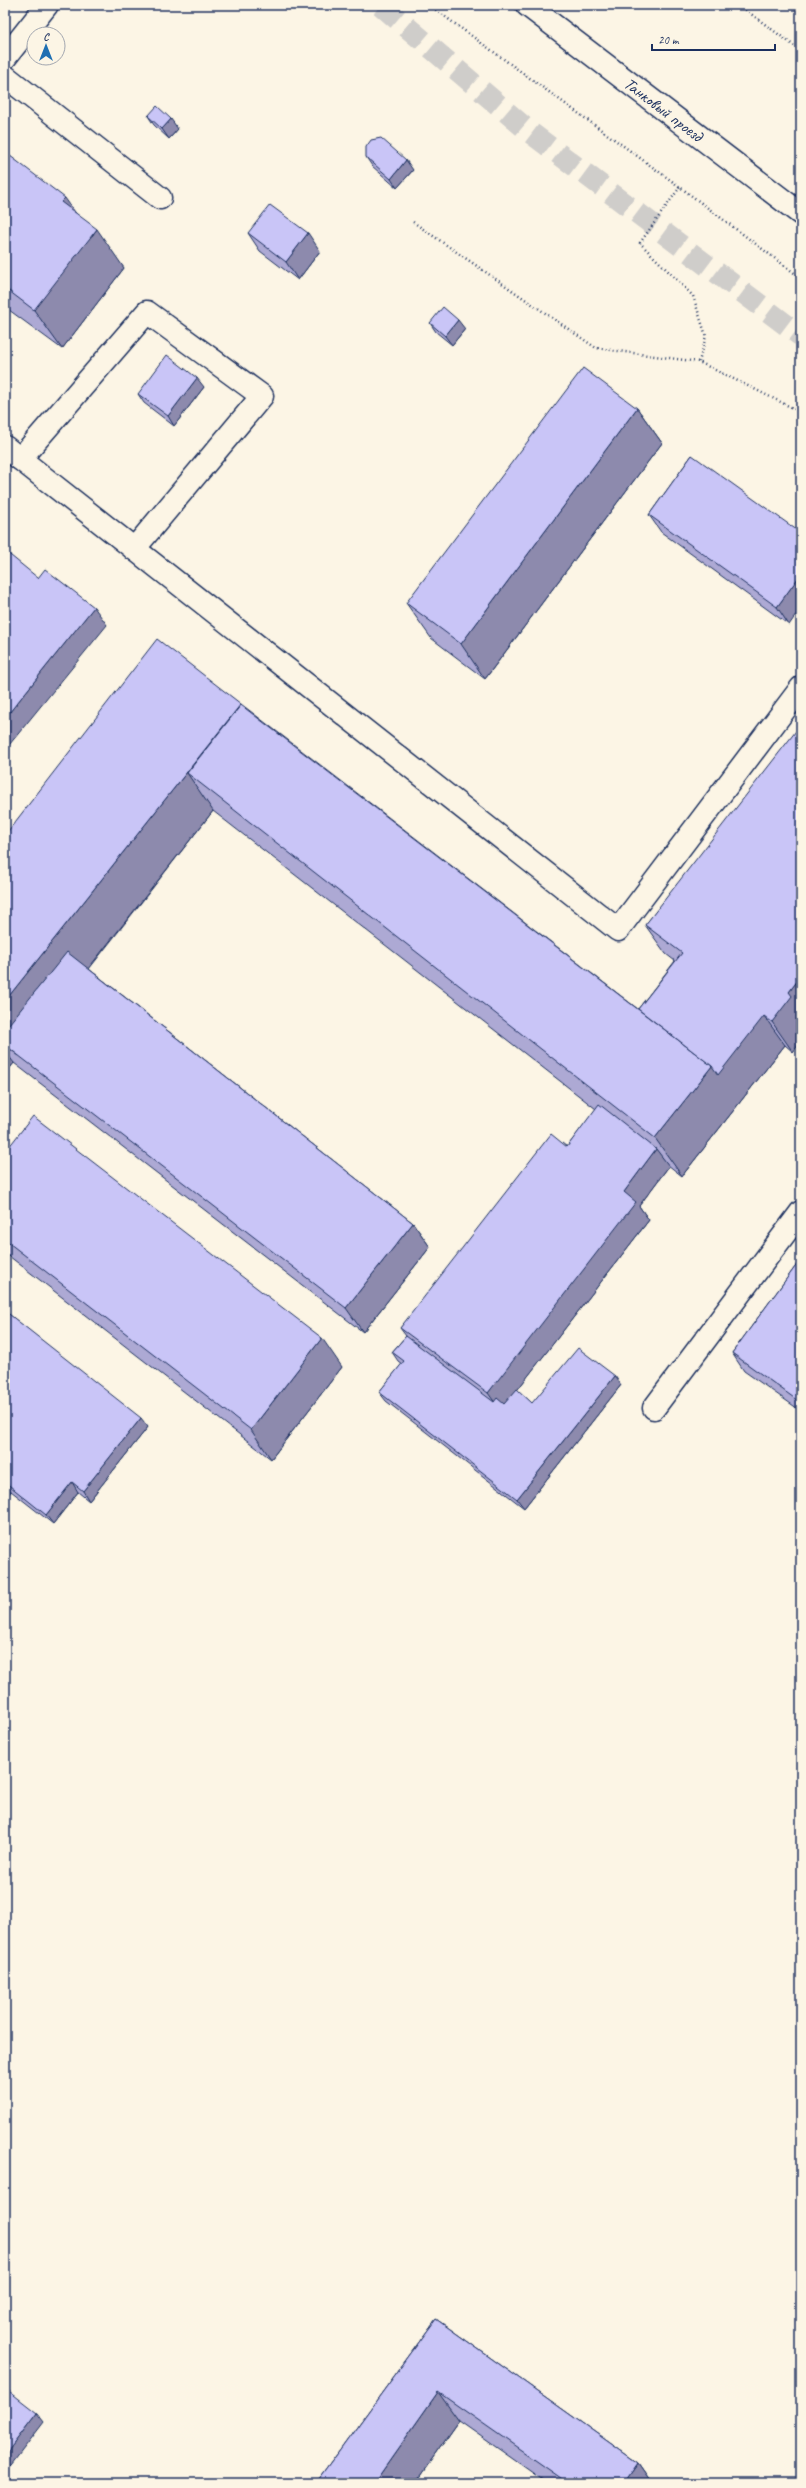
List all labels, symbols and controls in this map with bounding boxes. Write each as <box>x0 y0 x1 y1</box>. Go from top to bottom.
north arrow <box>26 26 66 66</box>
scale bar <box>652 26 775 52</box>
text: С <box>43 29 50 43</box>
text: 20 m <box>658 32 680 48</box>
street label: Танковый проезд <box>620 73 709 148</box>

